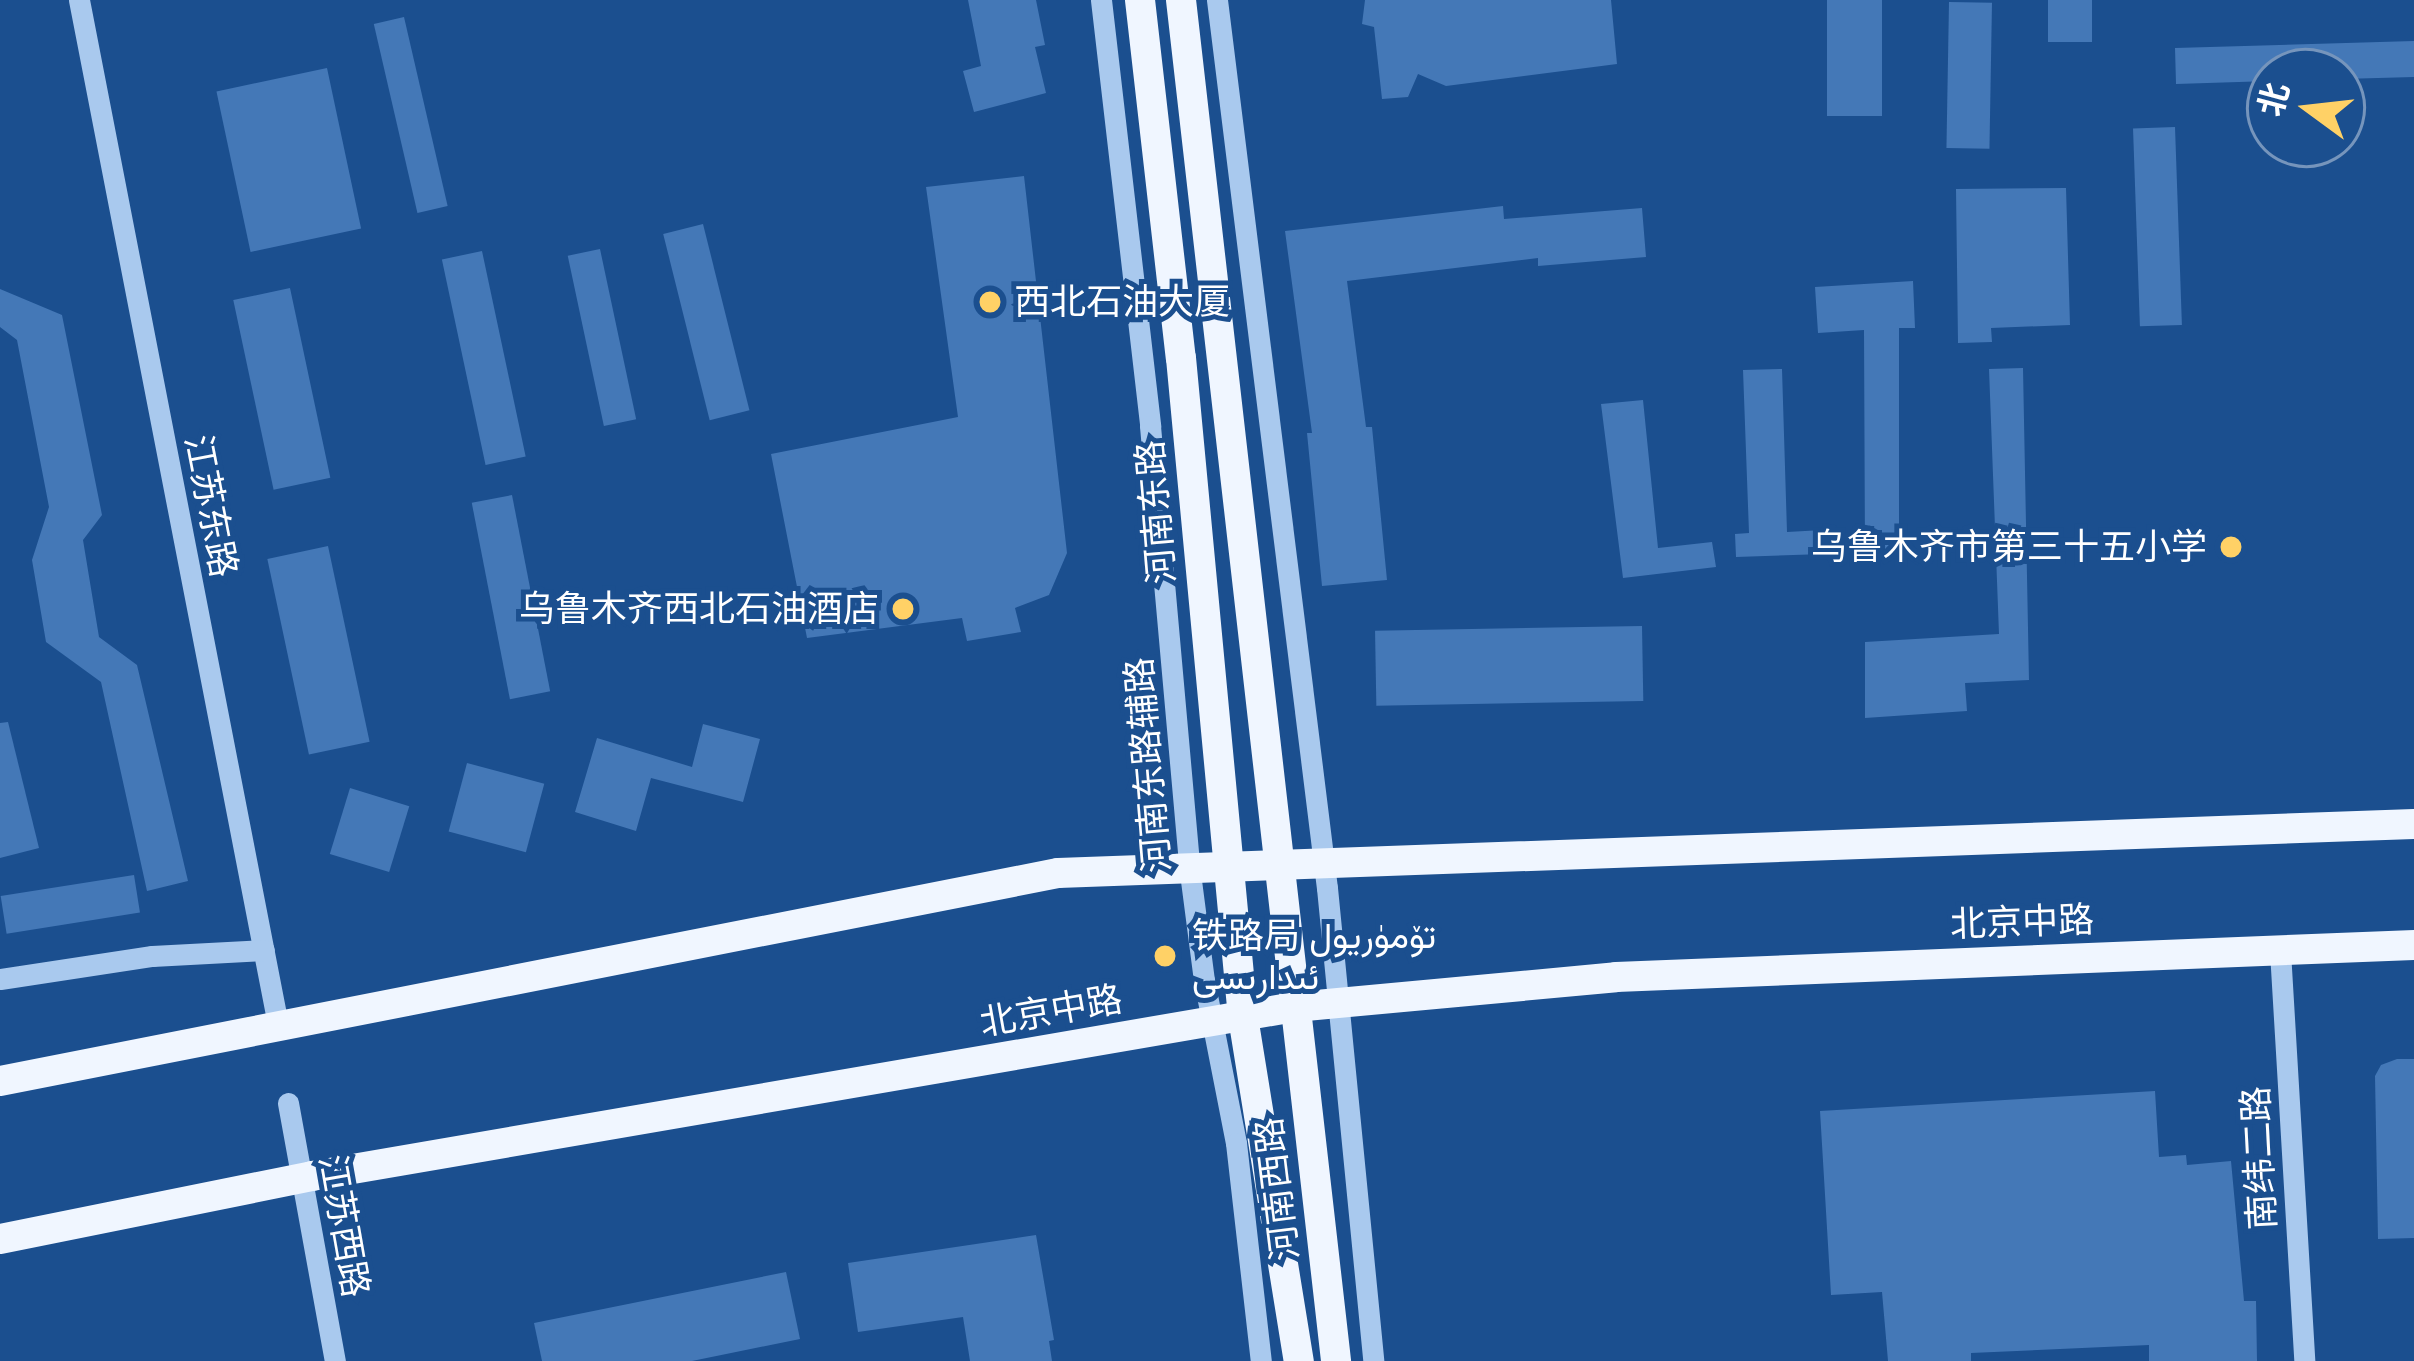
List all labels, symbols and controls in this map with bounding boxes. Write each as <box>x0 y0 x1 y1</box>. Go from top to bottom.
north arrow <box>2246 48 2366 168</box>
text: 北 <box>2251 78 2297 120</box>
place label: 西北石油大厦 <box>1014 280 1230 324</box>
marker: 西北石油大厦 <box>977 289 1003 315</box>
street label: 江苏东路 <box>176 431 246 581</box>
street label: 河南东路 <box>1128 438 1184 586</box>
place label: 乌鲁木齐市第三十五小学 <box>1811 525 2207 569</box>
marker: 乌鲁木齐市第三十五小学 <box>2218 534 2244 560</box>
place label: 乌鲁木齐西北石油酒店 <box>519 587 879 631</box>
marker: 乌鲁木齐西北石油酒店 <box>890 596 916 622</box>
street label: 河南东路辅路 <box>1117 656 1179 874</box>
street label: 北京中路 <box>1949 898 2095 946</box>
place label: 铁路局 تۆمۈريول ئىدارىسى <box>1192 913 1436 998</box>
marker: 铁路局 تۆمۈريول ئىدارىسى <box>1149 940 1181 972</box>
street label: 北京中路 <box>976 977 1126 1045</box>
street label: 南纬二路 <box>2234 1085 2284 1231</box>
street label: 河南西路 <box>1247 1115 1307 1263</box>
street label: 江苏西路 <box>310 1151 378 1301</box>

